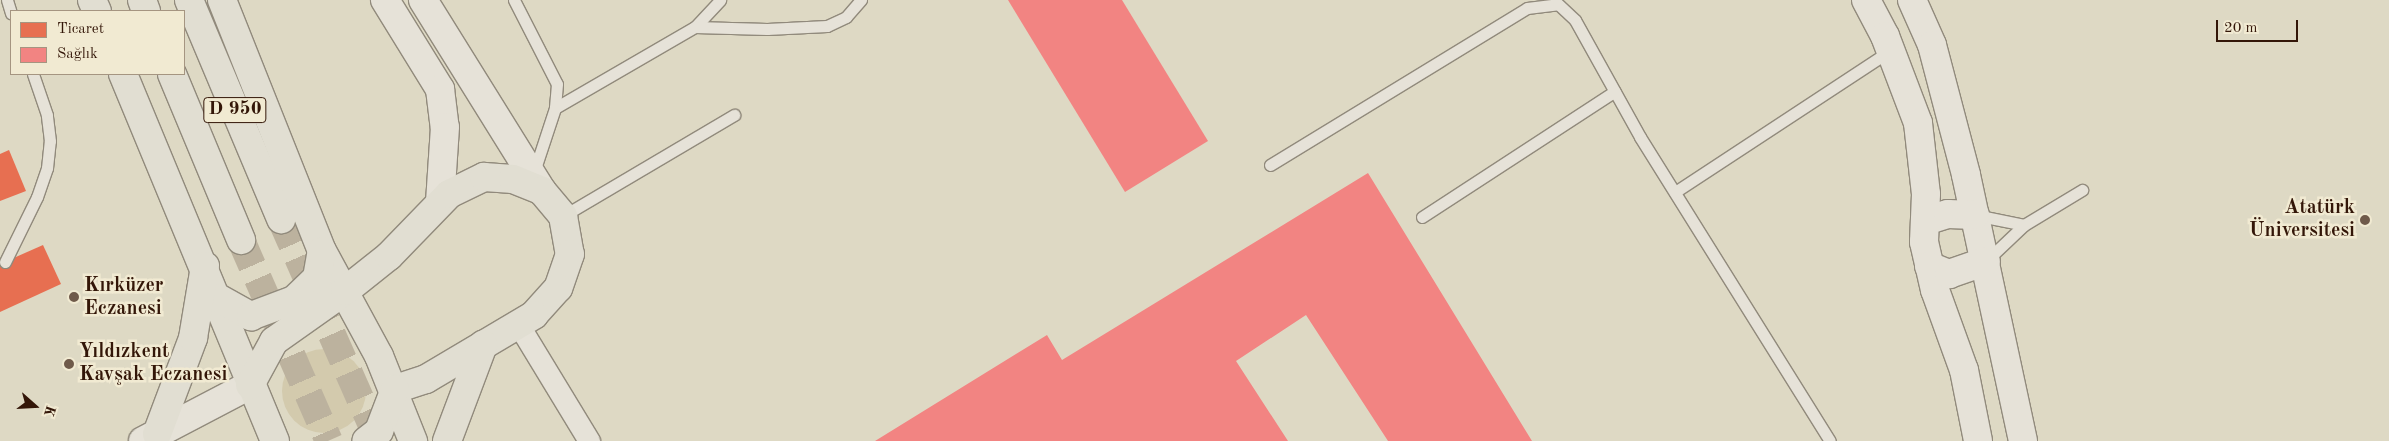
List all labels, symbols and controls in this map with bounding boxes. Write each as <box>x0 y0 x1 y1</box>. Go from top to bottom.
legend <box>10 10 185 75</box>
scale bar <box>2219 10 2302 42</box>
text: 20 m <box>2224 21 2258 36</box>
text: Ticaret <box>57 22 104 37</box>
text: Sağlık <box>57 47 98 62</box>
road number: D 950 <box>202 94 268 126</box>
place label: Atatürk Üniversitesi <box>2249 196 2355 243</box>
marker: Atatürk Üniversitesi <box>2359 214 2371 226</box>
place label: Kırküzer Eczanesi <box>84 274 164 321</box>
marker: Kırküzer Eczanesi <box>68 291 80 303</box>
place label: Yıldızkent Kavşak Eczanesi <box>79 340 227 387</box>
marker: Yıldızkent Kavşak Eczanesi <box>63 358 75 370</box>
north arrow <box>10 381 60 431</box>
text: K <box>41 404 58 418</box>

